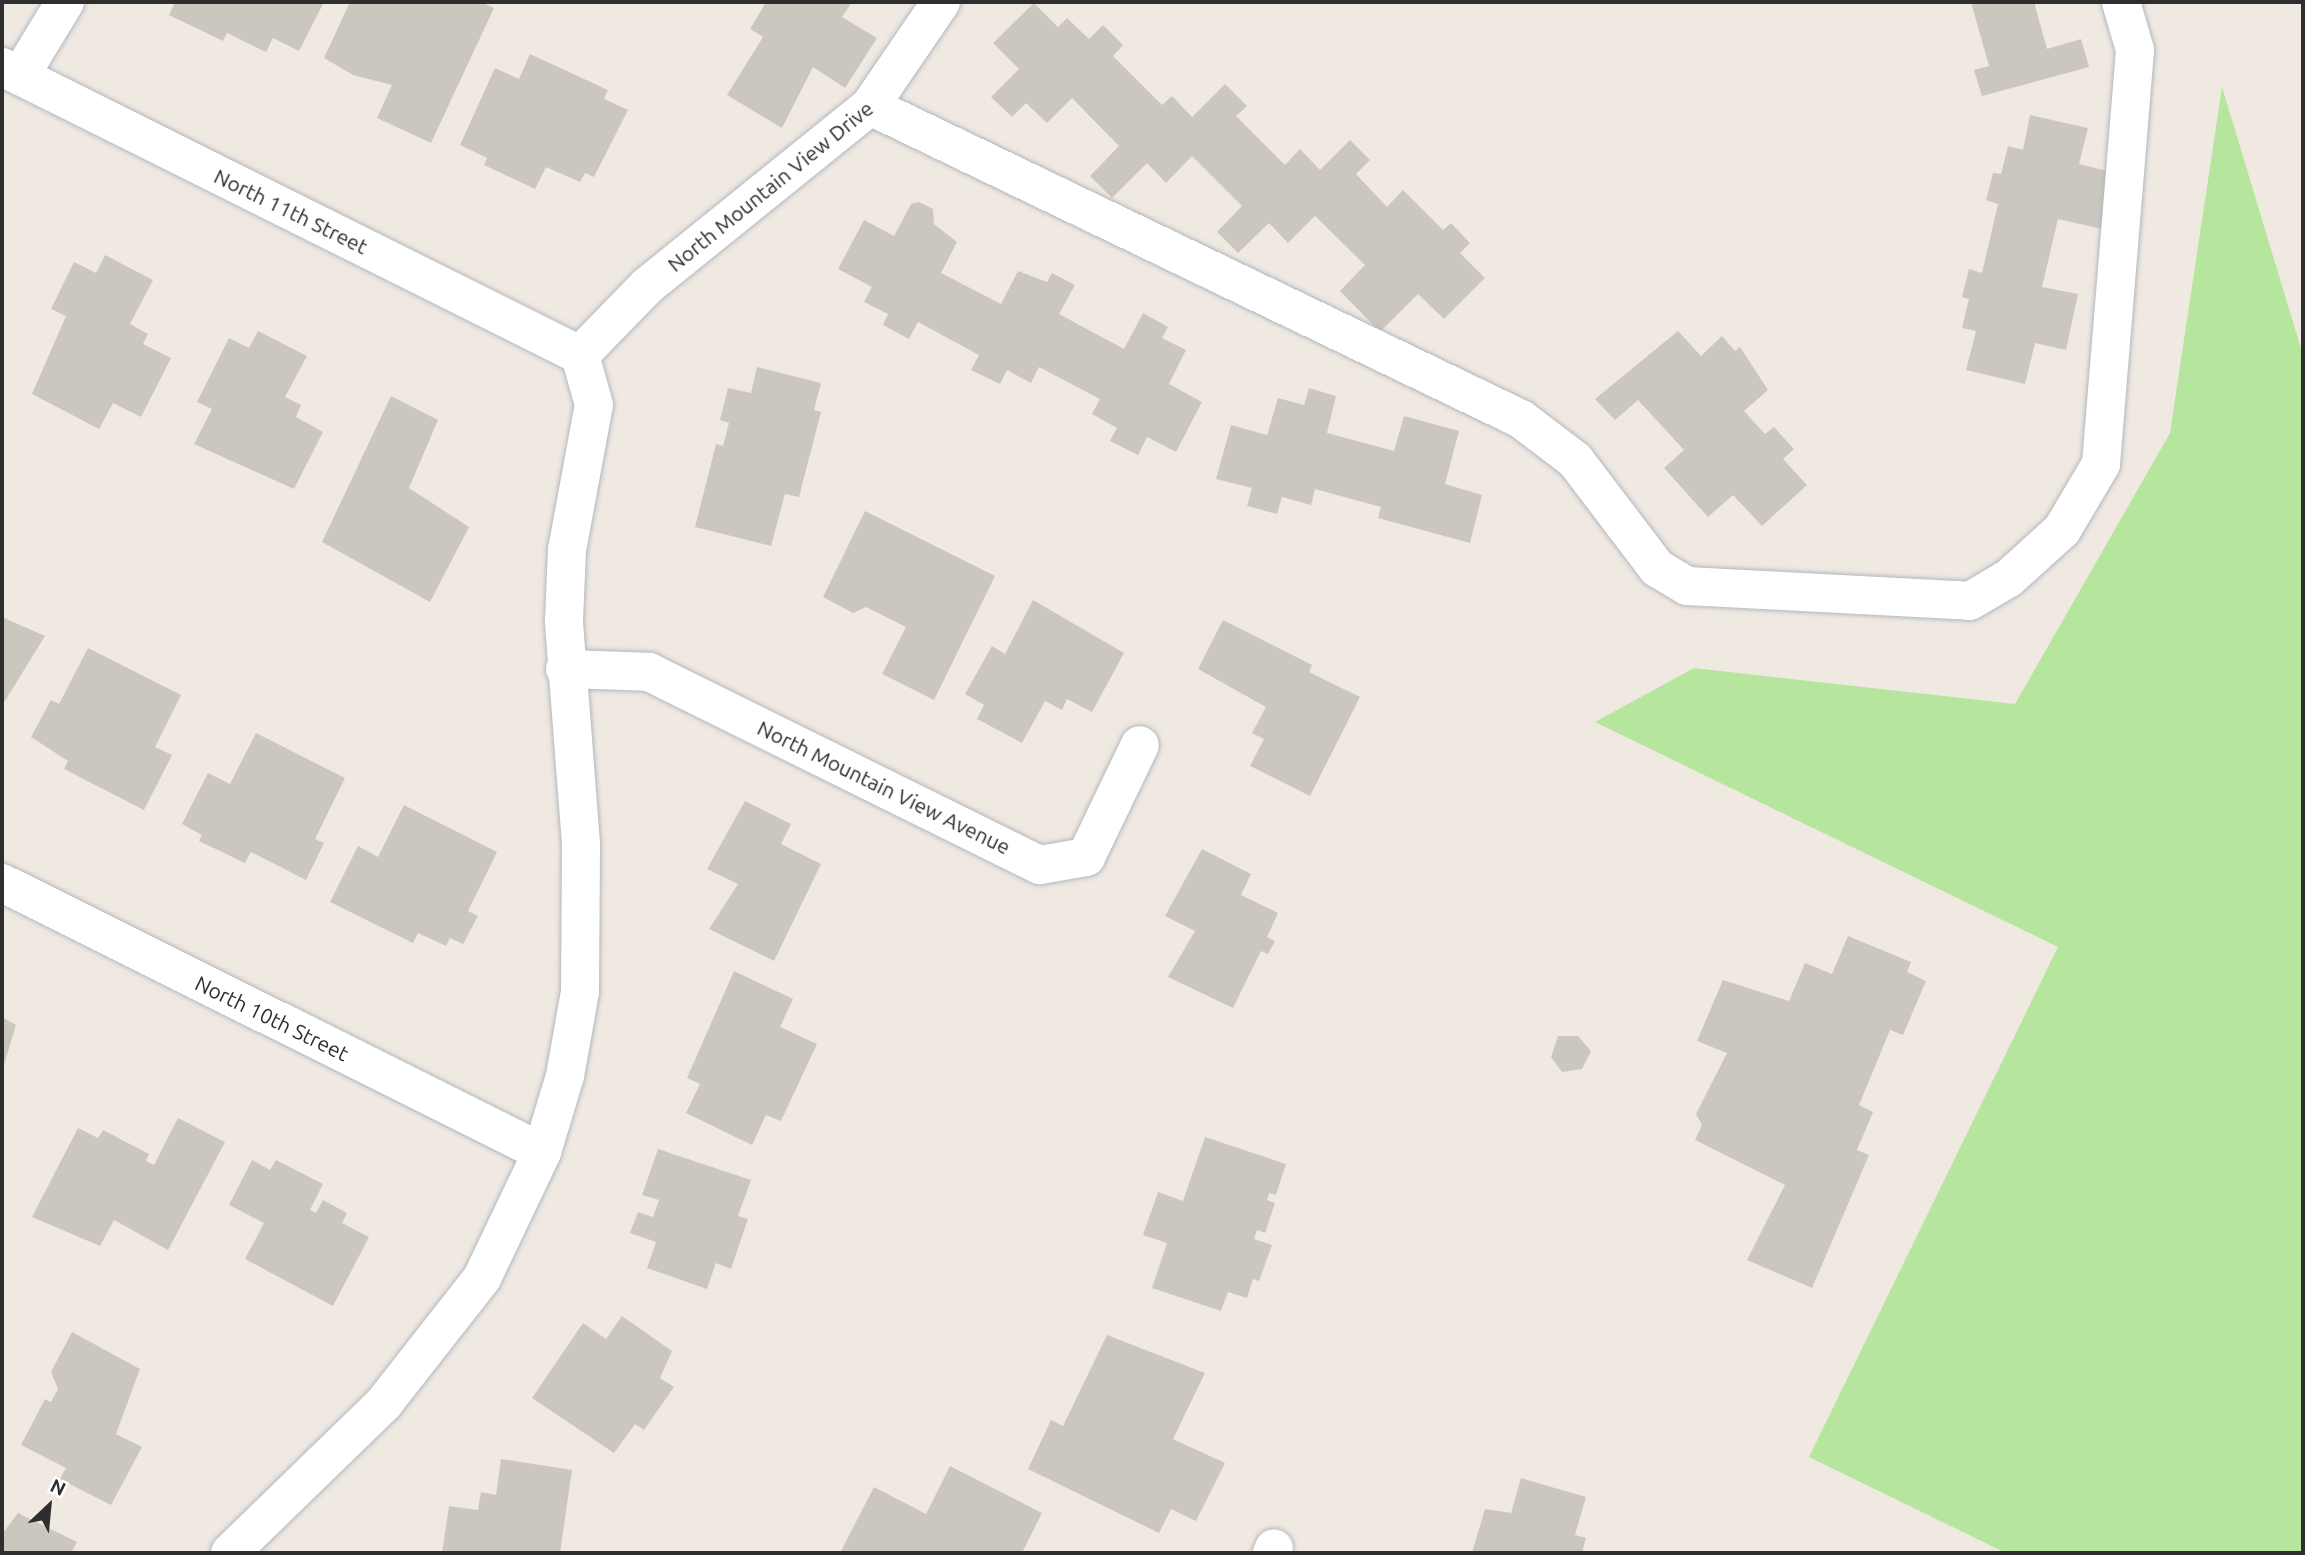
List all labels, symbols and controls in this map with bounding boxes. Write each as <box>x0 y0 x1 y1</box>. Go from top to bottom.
street label: North Mountain View Drive <box>662 95 878 277</box>
street label: North 11th Street <box>210 163 372 259</box>
street label: North Mountain View Avenue <box>753 715 1015 859</box>
street label: North 10th Street <box>191 970 353 1066</box>
north arrow <box>14 1471 84 1541</box>
text: N <box>47 1474 69 1500</box>

